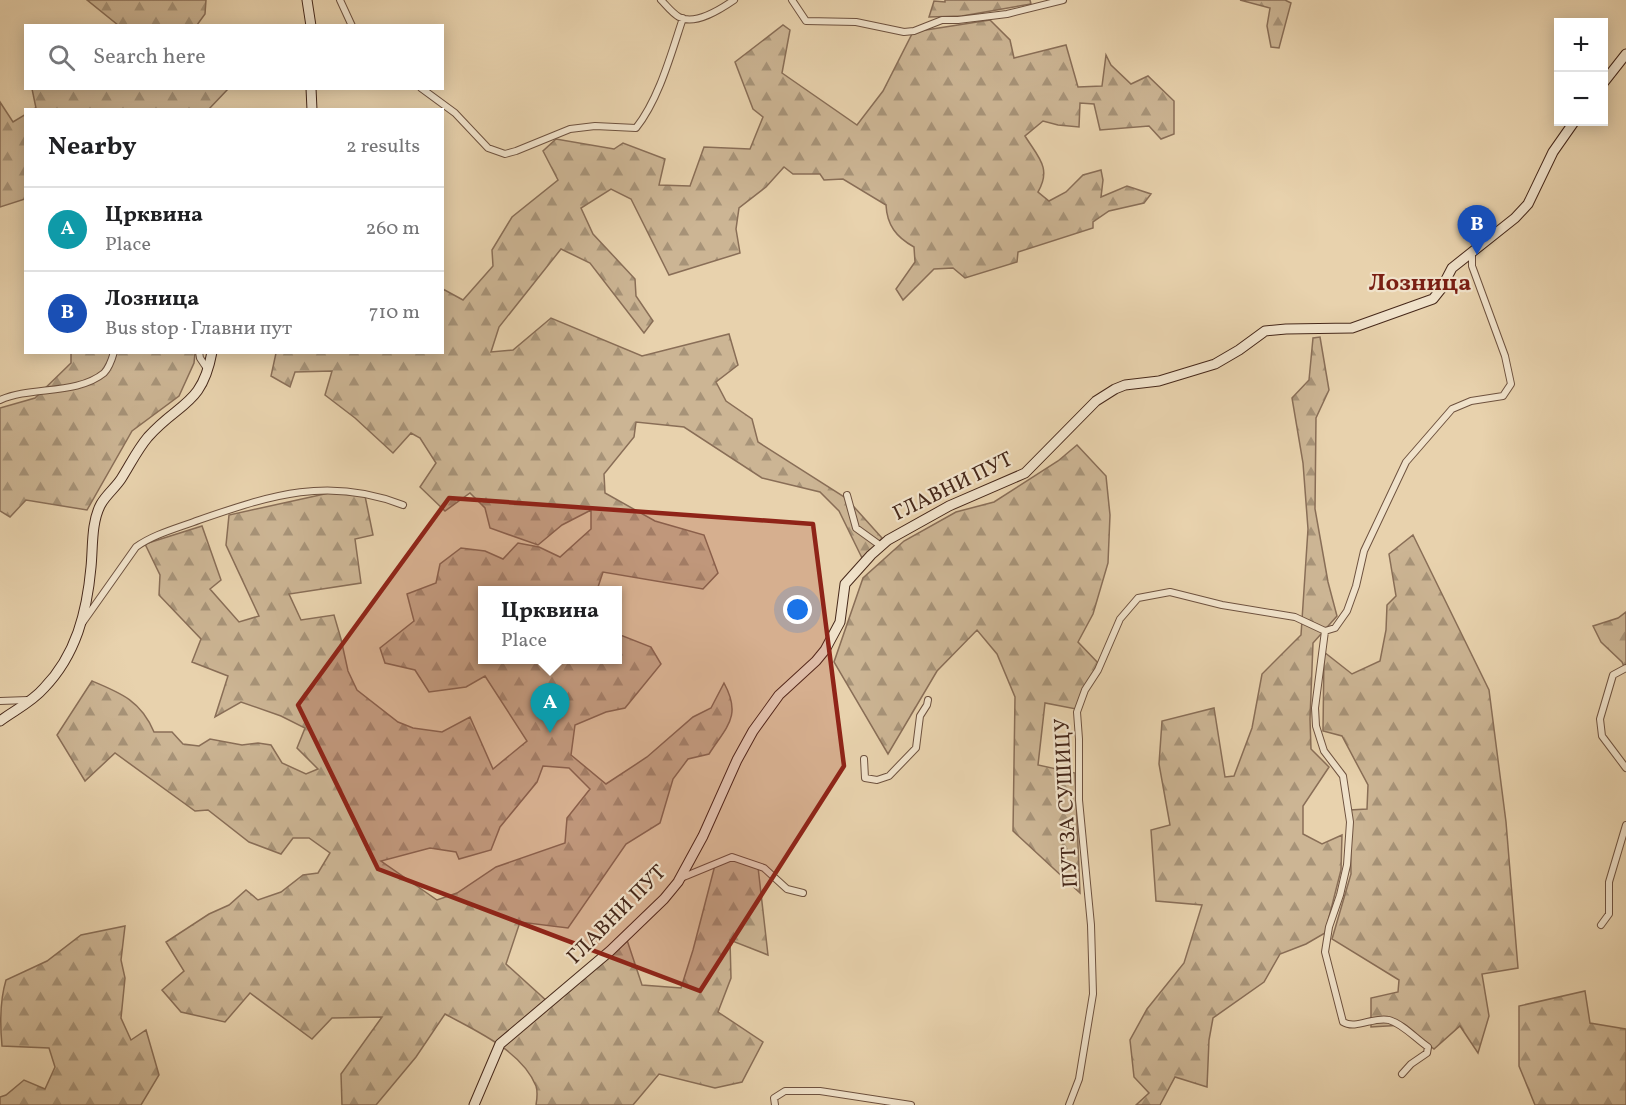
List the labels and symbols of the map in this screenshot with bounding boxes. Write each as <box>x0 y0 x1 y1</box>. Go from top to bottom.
pin: B <box>1458 206 1496 255</box>
district label: Лозница <box>1369 267 1471 301</box>
street label: ГЛАВНИ ПУТ <box>888 446 1018 528</box>
your location <box>783 595 812 624</box>
pin: A <box>530 684 570 733</box>
street label: ПУТ ЗА СУШИЦУ <box>1048 717 1086 889</box>
street label: ГЛАВНИ ПУТ <box>561 859 673 971</box>

